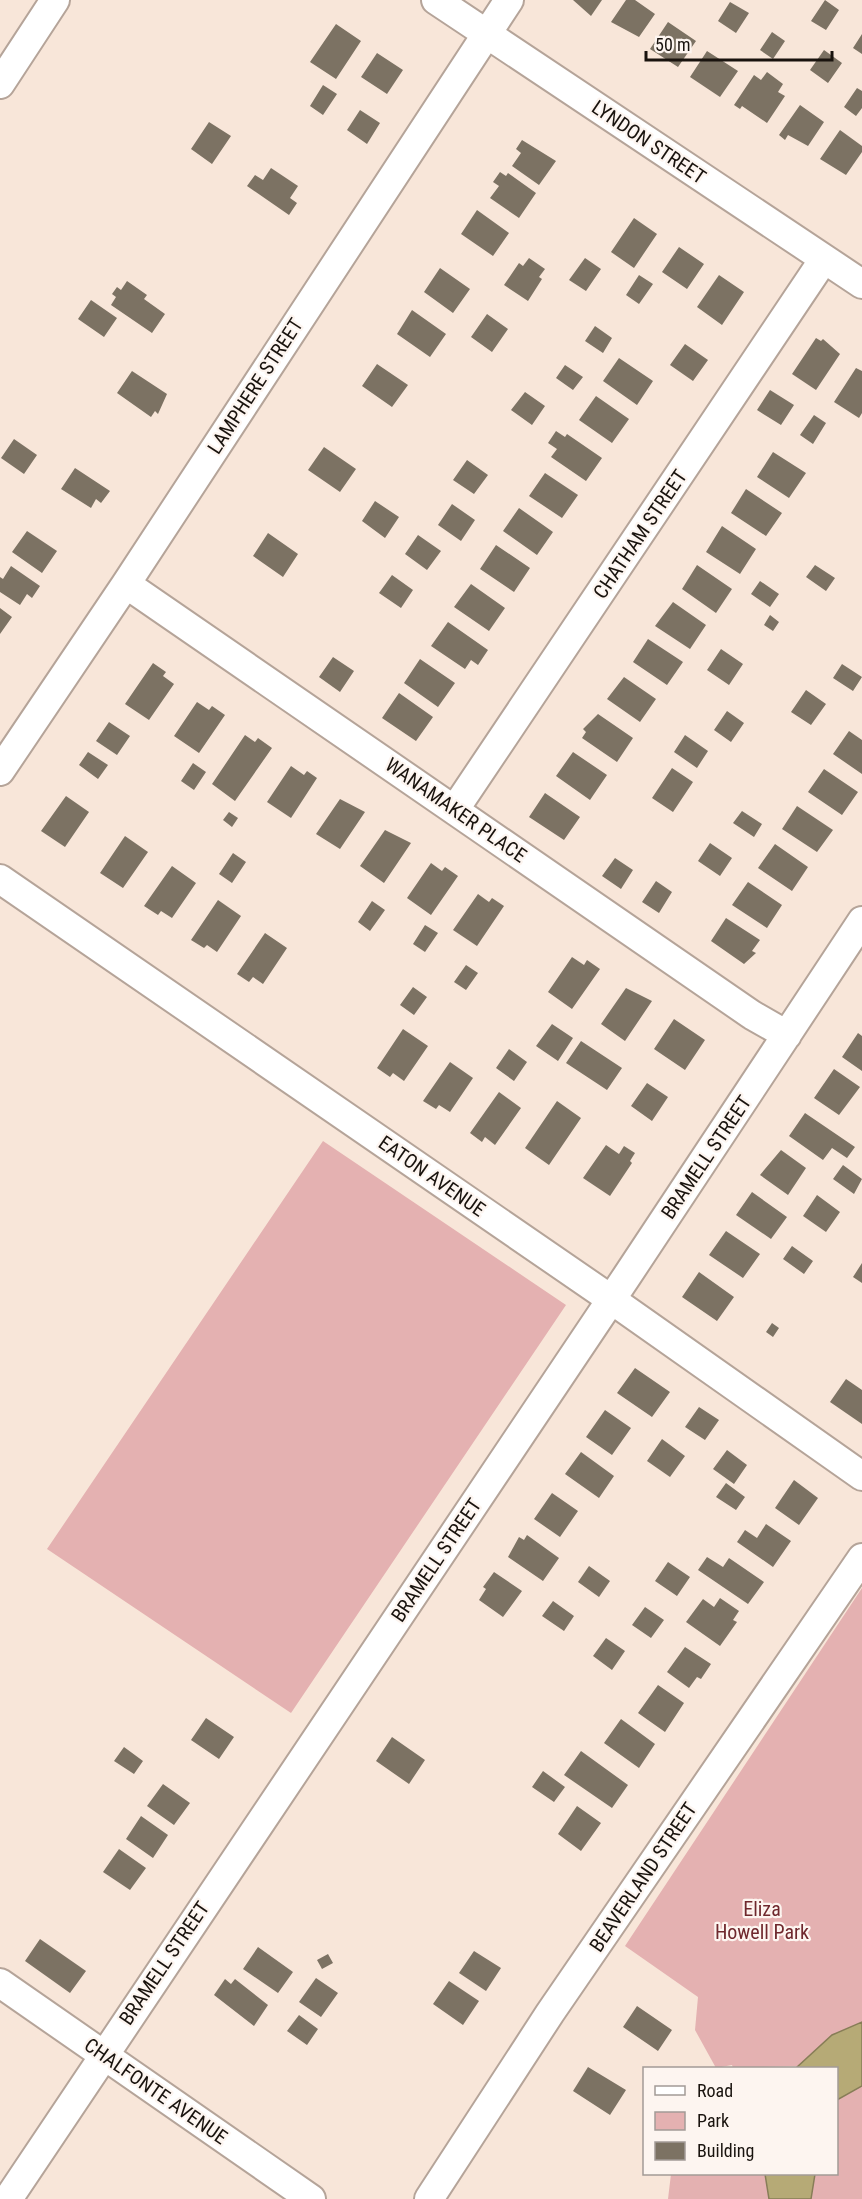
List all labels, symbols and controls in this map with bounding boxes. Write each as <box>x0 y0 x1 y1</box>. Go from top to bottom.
scale bar <box>646 24 832 62</box>
text: 50 m <box>655 34 690 55</box>
street label: LYNDON STREET <box>587 95 711 189</box>
street label: LAMPHERE STREET <box>202 314 308 458</box>
street label: CHATHAM STREET <box>588 465 692 603</box>
street label: WANAMAKER PLACE <box>381 752 531 868</box>
street label: BRAMELL STREET <box>656 1091 756 1223</box>
street label: EATON AVENUE <box>374 1130 490 1222</box>
street label: BRAMELL STREET <box>386 1494 486 1626</box>
street label: BEAVERLAND STREET <box>584 1798 702 1956</box>
street label: BRAMELL STREET <box>114 1897 214 2029</box>
park label: Eliza Howell Park <box>715 1897 809 1944</box>
street label: CHALFONTE AVENUE <box>80 2033 232 2149</box>
legend <box>643 2067 838 2175</box>
text: Road <box>697 2080 733 2101</box>
text: Park <box>697 2110 729 2131</box>
text: Building <box>697 2140 754 2161</box>

